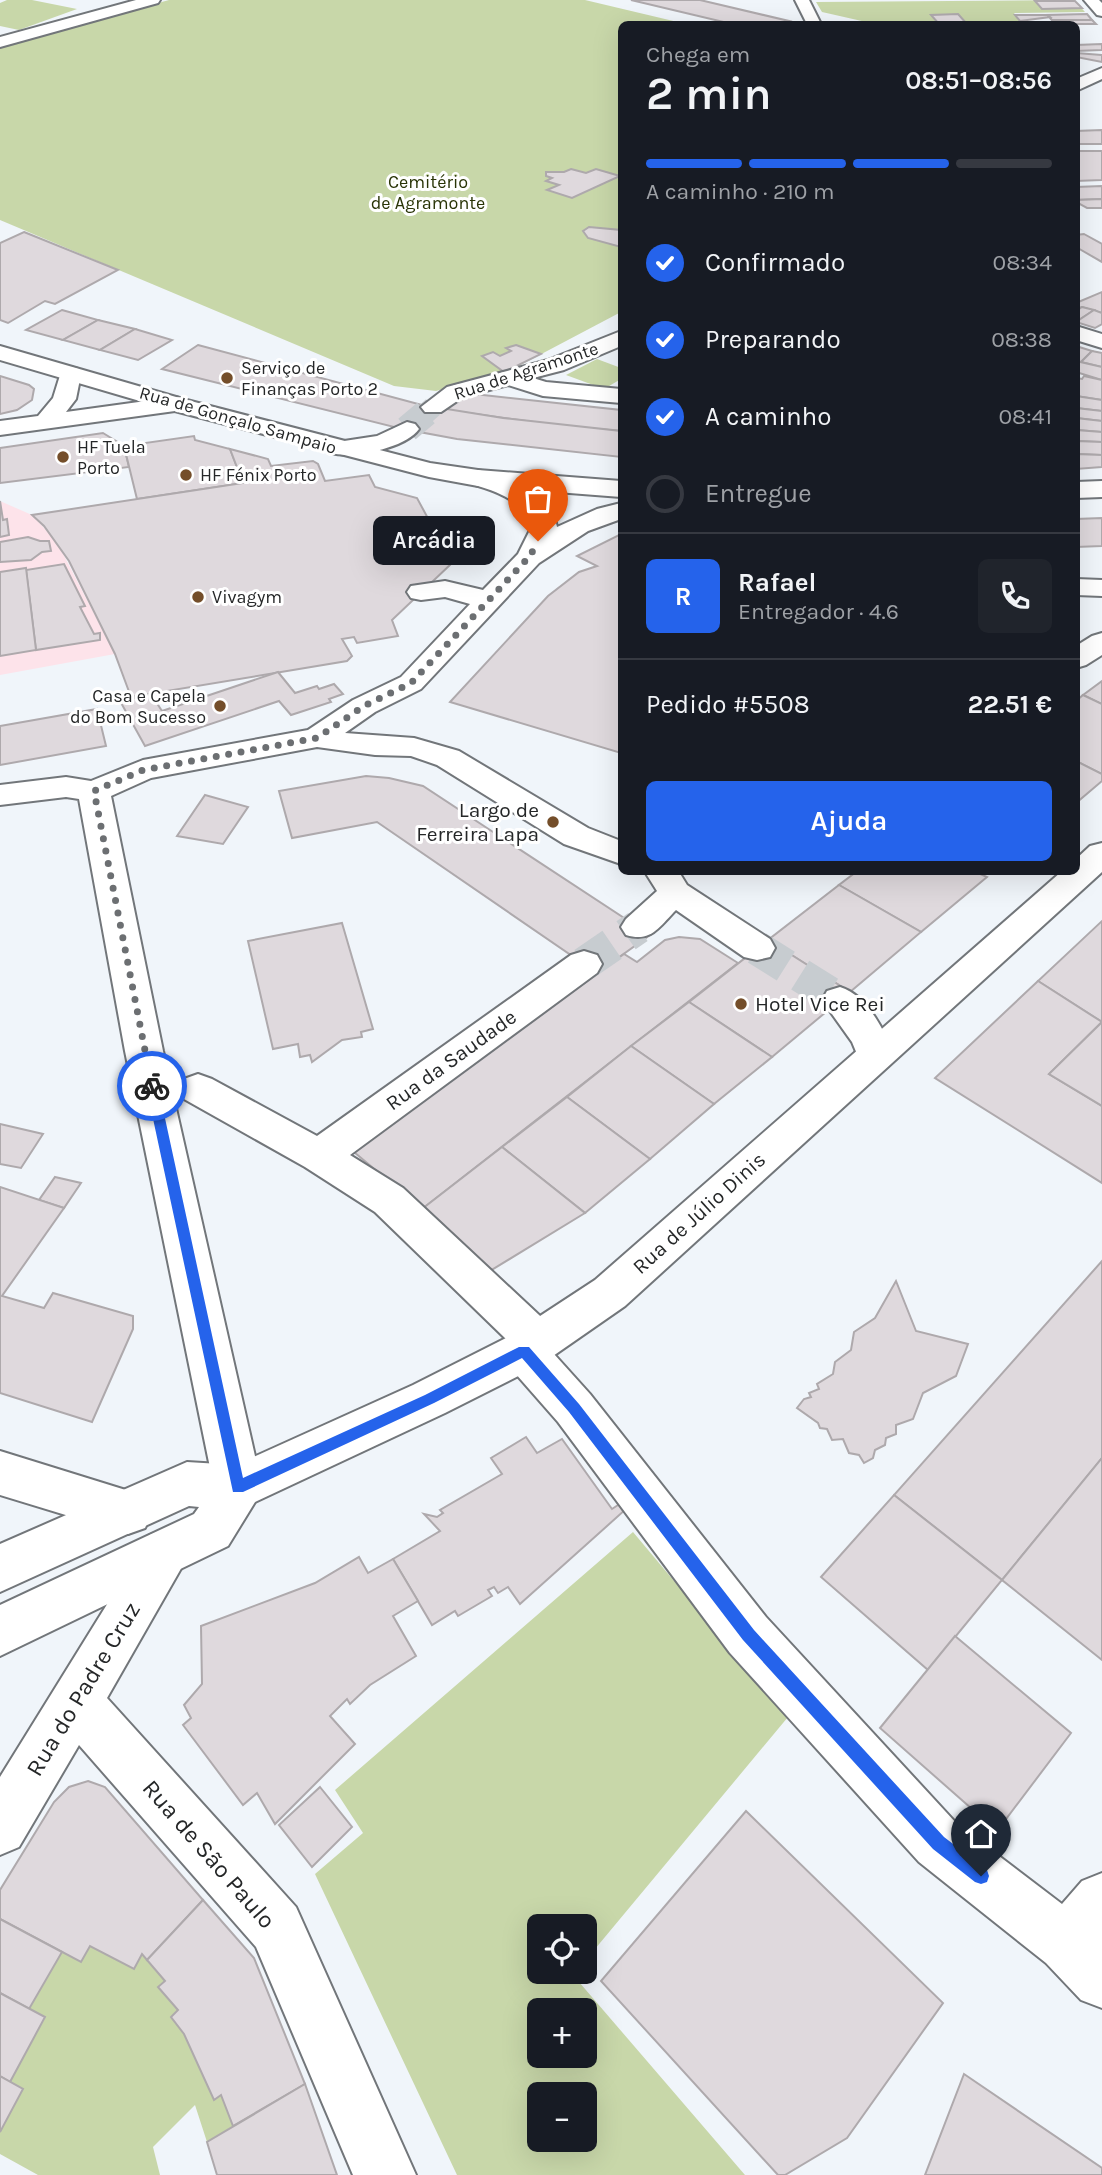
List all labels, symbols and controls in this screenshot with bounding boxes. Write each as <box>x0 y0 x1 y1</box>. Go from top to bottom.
text: Chega em <box>646 41 750 68</box>
text: 08:51–08:56 <box>905 65 1052 96</box>
text: 2 min <box>646 67 772 121</box>
park label: Cemitério de Agramonte <box>371 171 485 214</box>
text: A caminho · 210 m <box>646 178 835 205</box>
icon: check <box>646 244 684 282</box>
text: Confirmado <box>705 247 845 278</box>
text: 08:34 <box>992 249 1052 276</box>
icon: check <box>646 321 684 359</box>
text: Preparando <box>705 324 841 355</box>
text: 08:38 <box>991 326 1052 353</box>
street label: Rua de Agramonte <box>451 337 601 405</box>
place label: Serviço de Finanças Porto 2 <box>241 357 378 400</box>
marker: Serviço de Finanças Porto 2 <box>219 370 235 386</box>
street label: Rua de Gonçalo Sampaio <box>137 381 339 459</box>
icon: check <box>646 398 684 436</box>
text: A caminho <box>705 401 832 432</box>
text: 08:41 <box>998 403 1052 430</box>
place label: HF Tuela Porto <box>77 436 146 479</box>
marker: HF Tuela Porto <box>55 449 71 465</box>
place label: HF Fénix Porto <box>200 464 317 486</box>
marker: HF Fénix Porto <box>178 467 194 483</box>
pin <box>508 469 568 541</box>
text: Entregue <box>705 478 812 509</box>
icon: bag <box>519 480 557 518</box>
callout: Arcádia <box>374 516 496 566</box>
text: Arcádia <box>393 527 475 554</box>
button: phone <box>978 559 1052 633</box>
text: Rafael <box>738 567 816 598</box>
text: R <box>675 581 691 612</box>
place label: Vivagym <box>212 586 282 608</box>
marker: Vivagym <box>190 589 206 605</box>
text: Entregador · 4.6 <box>738 598 899 625</box>
place label: Casa e Capela do Bom Sucesso <box>70 685 206 728</box>
text: Pedido #5508 <box>646 689 810 720</box>
text: 22.51 € <box>967 689 1052 720</box>
marker: Casa e Capela do Bom Sucesso <box>212 698 228 714</box>
button: Ajuda <box>646 781 1052 861</box>
place label: Largo de Ferreira Lapa <box>416 798 539 846</box>
marker: Largo de Ferreira Lapa <box>545 814 561 830</box>
place label: Hotel Vice Rei <box>755 992 885 1016</box>
marker: Hotel Vice Rei <box>733 996 749 1012</box>
street label: Rua da Saudade <box>381 1005 521 1115</box>
courier <box>117 1051 187 1121</box>
icon: bike <box>133 1067 171 1105</box>
street label: Rua de Júlio Dinis <box>628 1147 770 1279</box>
street label: Rua do Padre Cruz <box>20 1597 146 1781</box>
street label: Rua de São Paulo <box>137 1774 281 1934</box>
pin <box>951 1804 1011 1876</box>
icon: home <box>962 1815 1000 1853</box>
map controls <box>527 1914 597 2152</box>
button: locate <box>527 1914 597 1984</box>
button: + <box>527 1998 597 2068</box>
button: − <box>527 2082 597 2152</box>

